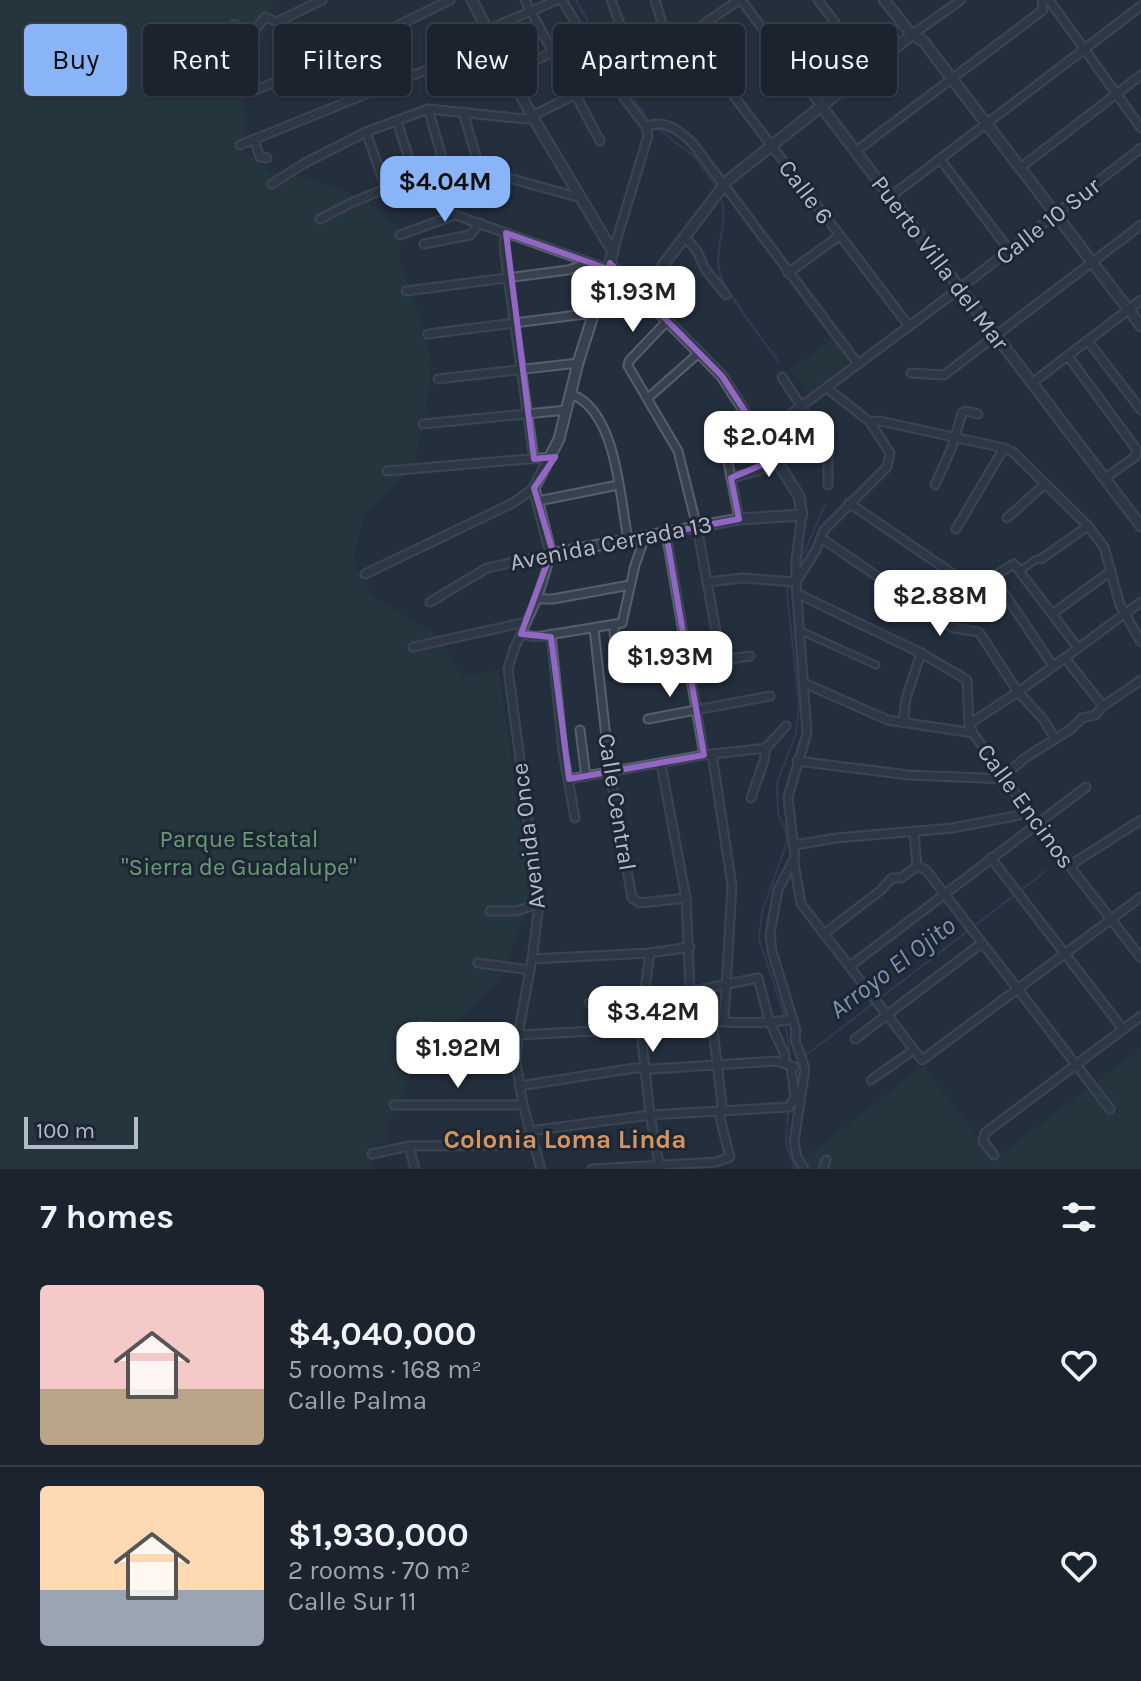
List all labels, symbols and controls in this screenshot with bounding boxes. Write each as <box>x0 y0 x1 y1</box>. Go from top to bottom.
chip: Buy <box>24 24 127 96</box>
chip: Rent <box>143 24 258 96</box>
chip: Filters <box>274 24 411 96</box>
chip: New <box>427 24 537 96</box>
chip: Apartment <box>553 24 745 96</box>
chip: House <box>761 24 897 96</box>
street label: Calle 6 <box>773 154 839 230</box>
pin: $4.04M <box>380 156 510 224</box>
text: $4.04M <box>398 166 492 197</box>
street label: Puerto Villa del Mar <box>865 170 1015 356</box>
street label: Calle 10 Sur <box>990 171 1106 271</box>
pin: $1.93M <box>568 266 698 334</box>
text: $1.93M <box>589 276 677 307</box>
pin: $2.04M <box>704 411 834 479</box>
text: $2.04M <box>722 421 816 452</box>
street label: Avenida Cerrada 13 <box>508 510 714 576</box>
pin: $2.88M <box>875 570 1005 638</box>
text: $2.88M <box>892 580 988 611</box>
pin: $1.93M <box>605 631 735 699</box>
text: $1.93M <box>626 641 714 672</box>
street label: Calle Central <box>592 731 642 873</box>
street label: Calle Encinos <box>971 738 1081 874</box>
street label: Avenida Once <box>505 761 551 911</box>
park label: Parque Estatal "Sierra de Guadalupe" <box>121 825 357 881</box>
water label: Arroyo El Ojito <box>823 910 962 1025</box>
pin: $3.42M <box>588 986 718 1054</box>
text: $3.42M <box>606 996 700 1027</box>
pin: $1.92M <box>393 1022 523 1090</box>
text: $1.92M <box>414 1032 502 1063</box>
scale bar <box>24 1113 138 1149</box>
text: 100 m <box>36 1118 95 1144</box>
district label: Colonia Loma Linda <box>443 1124 687 1155</box>
icon: filters <box>1057 1195 1101 1239</box>
text: 7 homes <box>40 1197 174 1237</box>
text: $4,040,000 <box>288 1314 477 1354</box>
icon: home <box>104 1317 200 1413</box>
icon: heart <box>1057 1343 1101 1387</box>
text: 5 rooms · 168 m² <box>288 1354 482 1385</box>
text: Calle Palma <box>288 1385 427 1416</box>
text: $1,930,000 <box>288 1515 469 1555</box>
icon: home <box>104 1518 200 1614</box>
icon: heart <box>1057 1544 1101 1588</box>
text: 2 rooms · 70 m² <box>288 1555 471 1586</box>
text: Calle Sur 11 <box>288 1586 417 1617</box>

